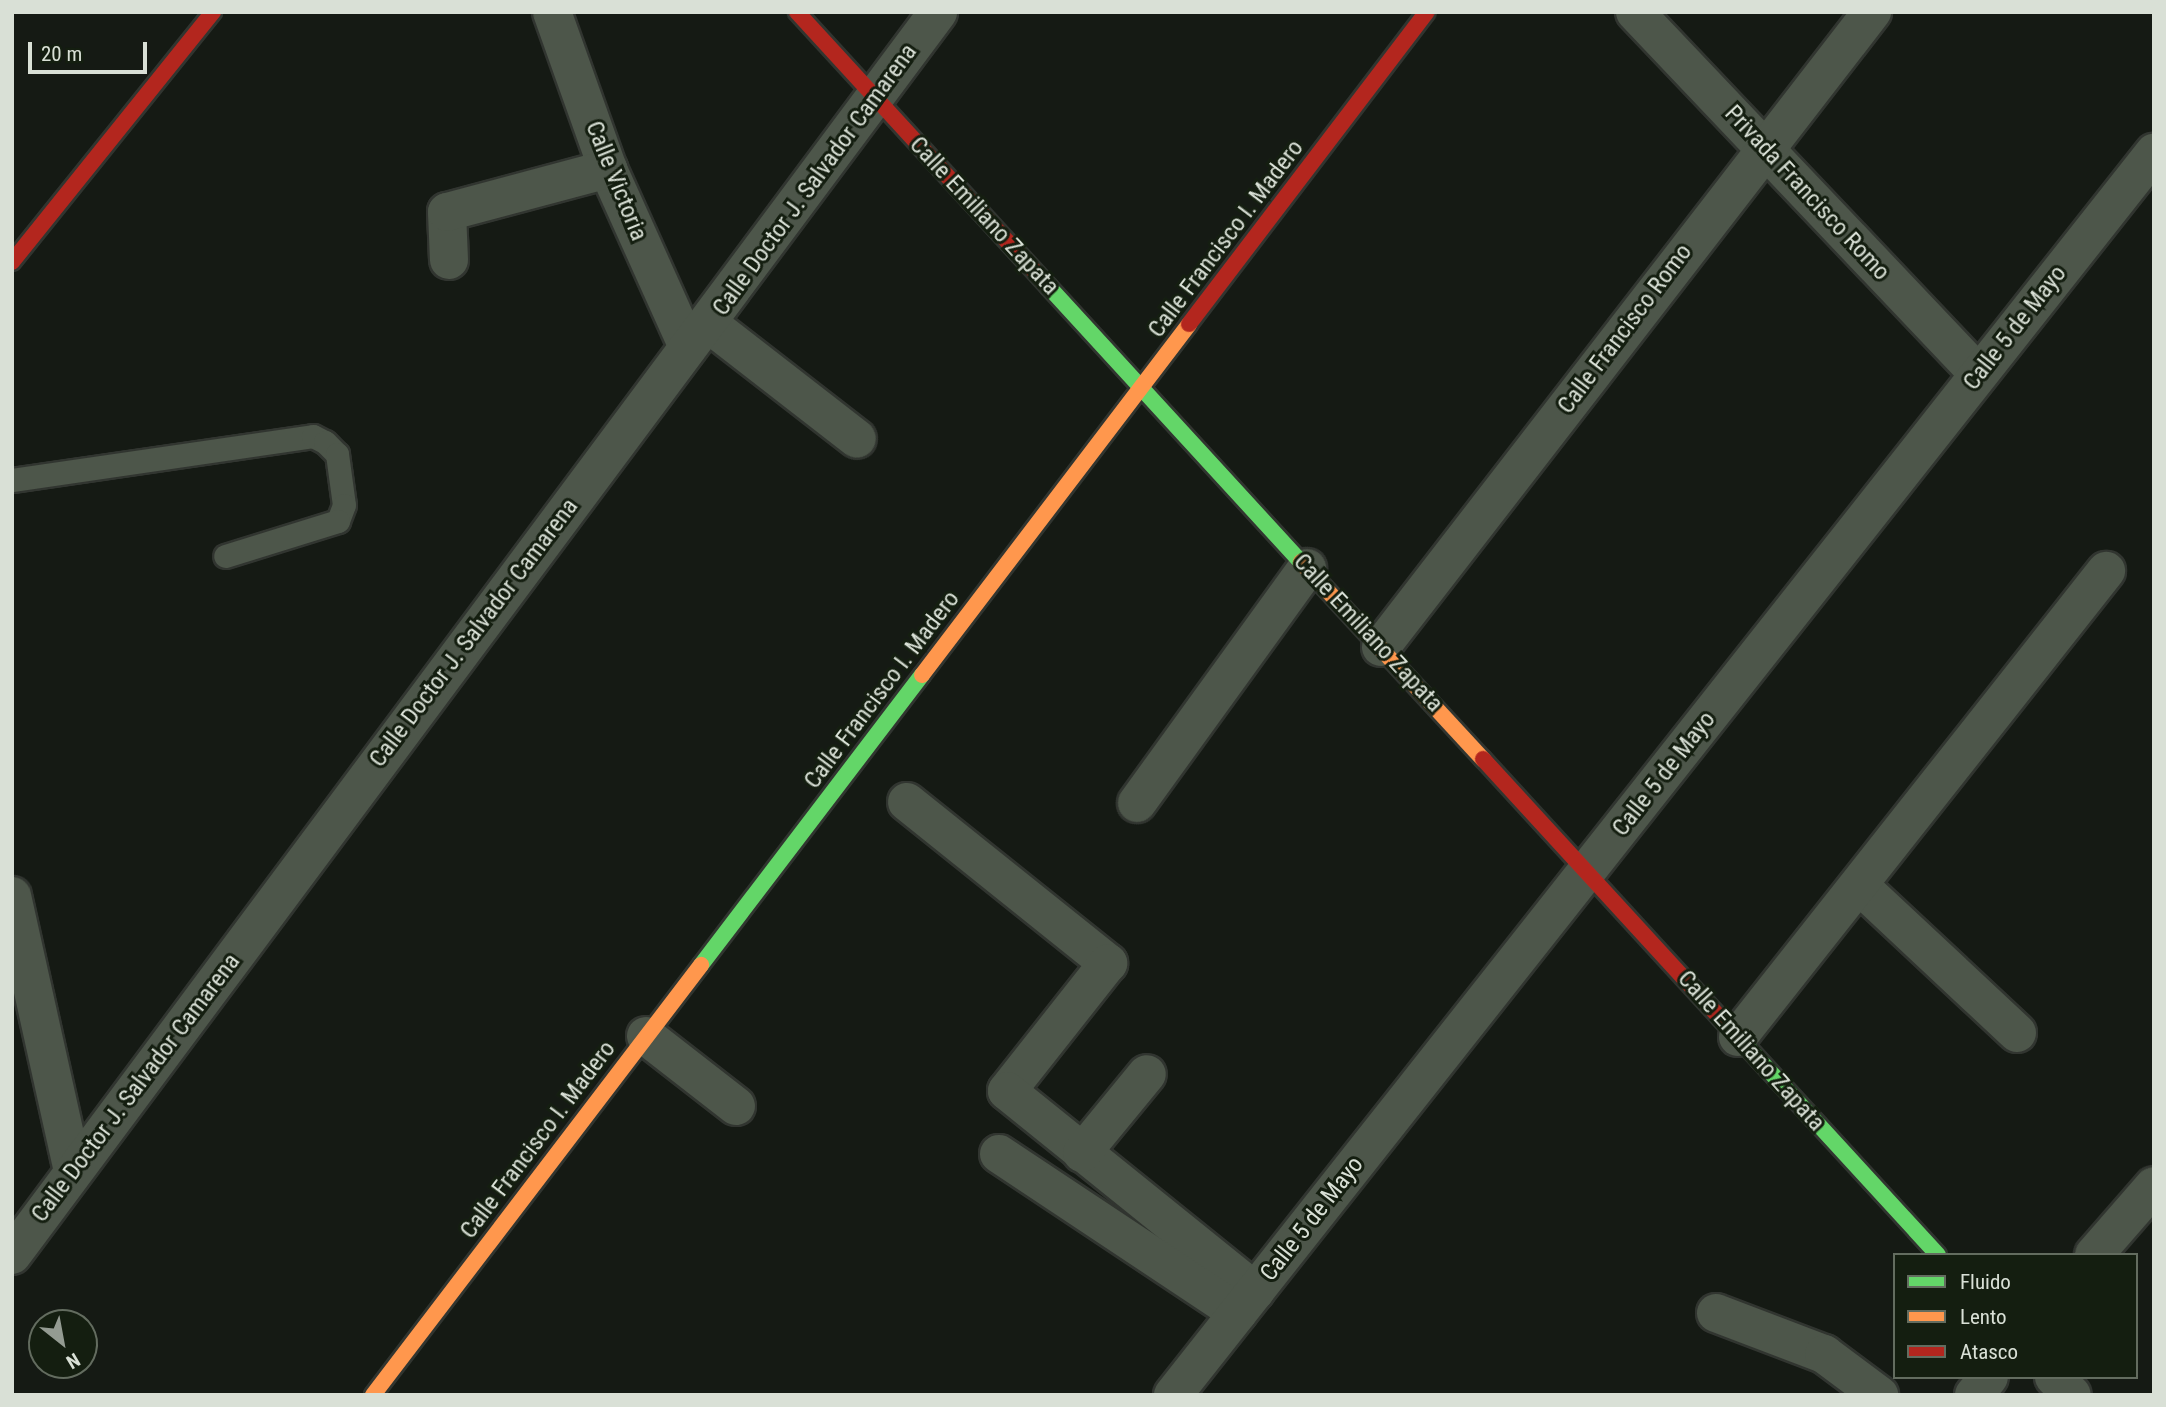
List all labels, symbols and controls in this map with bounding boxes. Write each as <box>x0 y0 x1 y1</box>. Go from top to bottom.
scale bar <box>32 28 150 72</box>
street label: Calle Doctor J. Salvador Camarena <box>707 39 923 321</box>
text: 20 m <box>41 42 82 66</box>
street label: Privada Francisco Romo <box>1718 99 1896 287</box>
street label: Calle Victoria <box>579 117 653 245</box>
street label: Calle Emiliano Zapata <box>903 131 1065 301</box>
street label: Calle Francisco I. Madero <box>1142 134 1310 344</box>
street label: Calle Francisco Romo <box>1552 238 1698 420</box>
street label: Calle 5 de Mayo <box>1957 260 2073 396</box>
street label: Calle Doctor J. Salvador Camarena <box>364 493 584 773</box>
street label: Calle Emiliano Zapata <box>1287 548 1449 718</box>
street label: Calle Francisco I. Madero <box>798 585 966 795</box>
street label: Calle 5 de Mayo <box>1606 706 1722 842</box>
street label: Calle Doctor J. Salvador Camarena <box>26 948 246 1228</box>
street label: Calle Emiliano Zapata <box>1671 965 1831 1137</box>
street label: Calle Francisco I. Madero <box>454 1035 622 1245</box>
street label: Calle 5 de Mayo <box>1254 1151 1370 1287</box>
legend <box>1893 1253 2138 1379</box>
text: Fluido <box>1960 1270 2011 1294</box>
text: Lento <box>1960 1305 2007 1329</box>
north arrow <box>28 1309 98 1379</box>
text: Atasco <box>1960 1340 2018 1364</box>
text: N <box>62 1348 84 1374</box>

